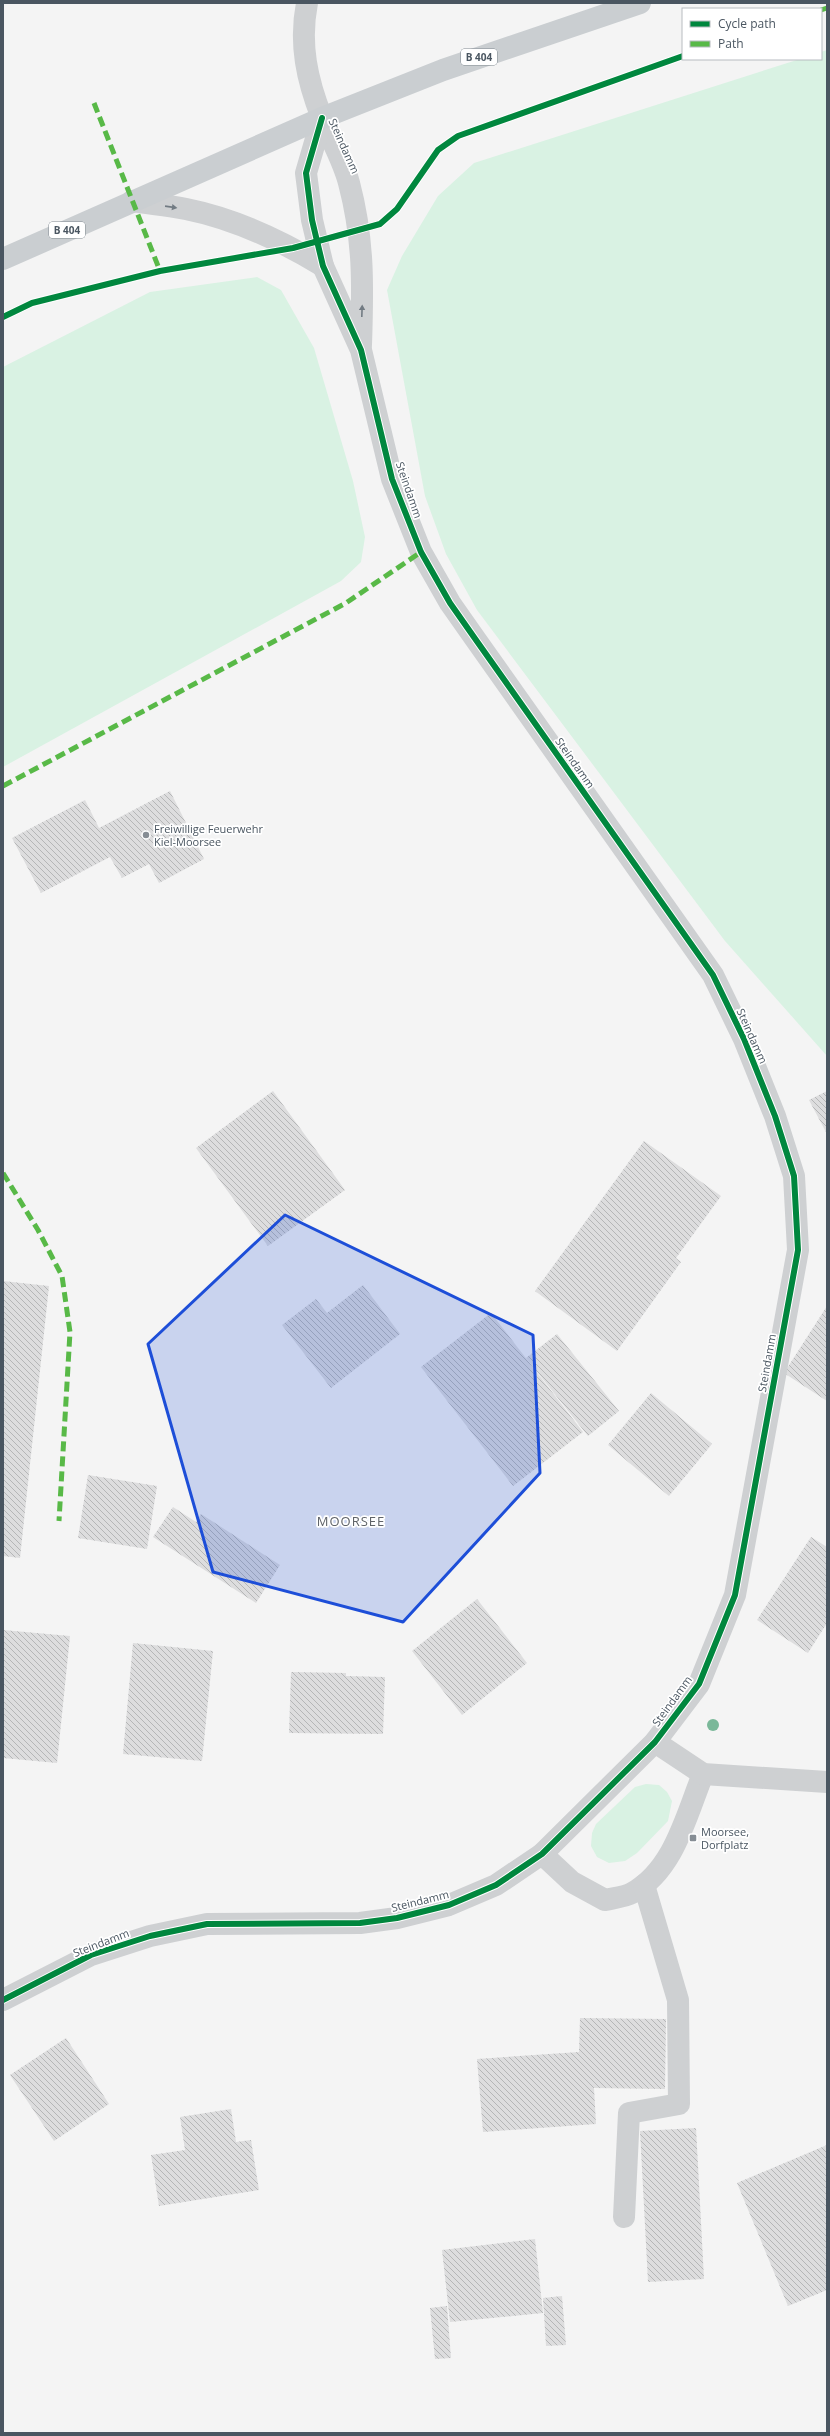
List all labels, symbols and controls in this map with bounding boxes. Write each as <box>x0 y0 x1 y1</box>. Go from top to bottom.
legend <box>682 8 822 60</box>
text: Cycle path <box>718 15 776 32</box>
text: Path <box>718 35 744 52</box>
road number: B 404 <box>461 49 497 65</box>
street label: Steindamm <box>326 116 363 176</box>
one-way arrow <box>165 204 177 210</box>
road number: B 404 <box>49 222 85 238</box>
one-way arrow <box>359 304 365 317</box>
street label: Steindamm <box>393 460 426 520</box>
street label: Steindamm <box>552 734 598 791</box>
place label: Freiwillige Feuerwehr Kiel-Moorsee <box>154 821 263 849</box>
marker: Freiwillige Feuerwehr Kiel-Moorsee <box>141 830 151 840</box>
street label: Steindamm <box>734 1006 771 1066</box>
street label: Steindamm <box>754 1333 779 1393</box>
district label: MOORSEE <box>317 1512 385 1530</box>
street label: Steindamm <box>648 1672 695 1729</box>
place label: Moorsee, Dorfplatz <box>701 1824 749 1852</box>
marker: Moorsee, Dorfplatz <box>688 1833 698 1843</box>
street label: Steindamm <box>390 1886 450 1915</box>
street label: Steindamm <box>71 1925 131 1960</box>

